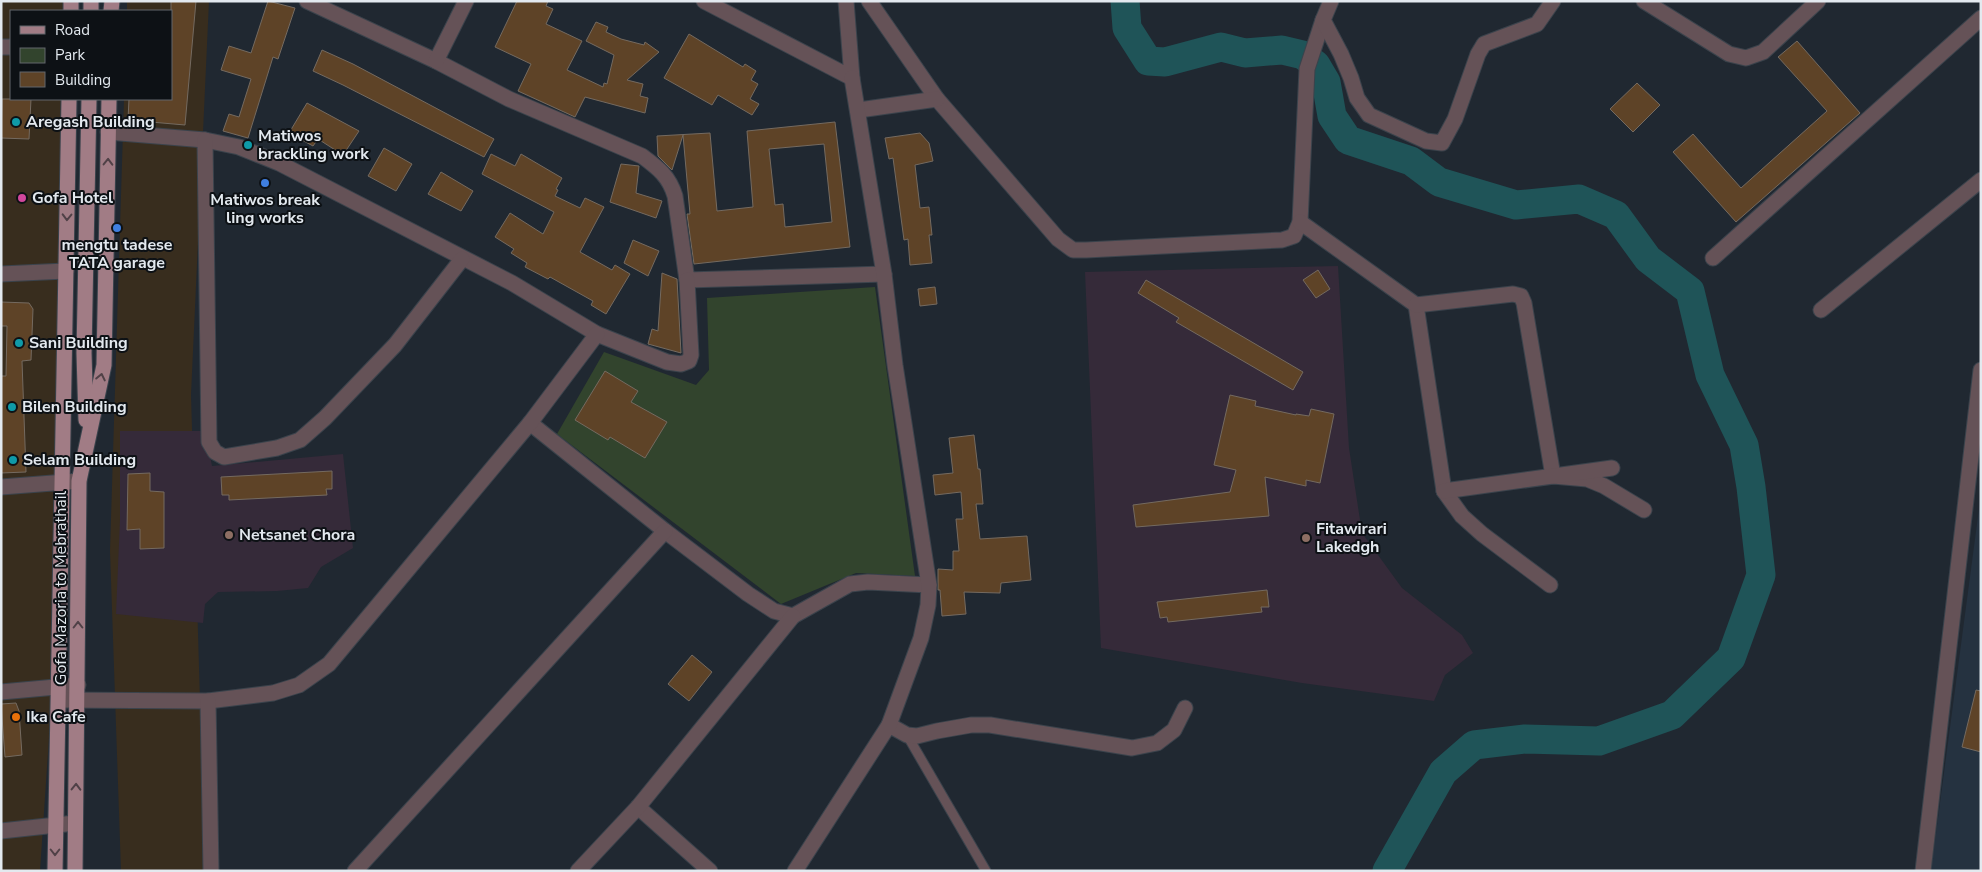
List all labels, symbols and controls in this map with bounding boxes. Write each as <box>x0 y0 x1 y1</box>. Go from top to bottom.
legend <box>10 10 172 100</box>
text: Road <box>55 20 90 40</box>
text: Park <box>55 45 85 65</box>
text: Building <box>55 70 111 90</box>
place label: Aregash Building <box>26 111 155 133</box>
marker: Aregash Building <box>10 116 22 128</box>
place label: Matiwos brackling work <box>258 125 369 165</box>
marker: Matiwos brackling work <box>242 139 254 151</box>
one-way arrow <box>103 158 113 166</box>
marker: Matiwos break ling works <box>259 177 271 189</box>
place label: Gofa Hotel <box>32 187 113 209</box>
place label: Matiwos break ling works <box>210 189 320 229</box>
marker: Gofa Hotel <box>16 192 28 204</box>
one-way arrow <box>62 214 72 222</box>
marker: mengtu tadese TATA garage <box>111 222 123 234</box>
place label: mengtu tadese TATA garage <box>61 234 173 274</box>
place label: Sani Building <box>29 332 128 354</box>
marker: Sani Building <box>13 337 25 349</box>
one-way arrow <box>96 372 106 381</box>
place label: Bilen Building <box>22 396 127 418</box>
marker: Bilen Building <box>6 401 18 413</box>
place label: Selam Building <box>23 449 136 471</box>
marker: Selam Building <box>7 454 19 466</box>
street label: Gofa Mazoria to Mebrathail <box>50 491 72 685</box>
place label: Fitawirari Lakedgh <box>1316 518 1387 558</box>
place label: Netsanet Chora <box>239 524 355 546</box>
marker: Netsanet Chora <box>223 529 235 541</box>
marker: Fitawirari Lakedgh <box>1300 532 1312 544</box>
one-way arrow <box>73 620 83 628</box>
place label: Ika Cafe <box>26 706 86 728</box>
marker: Ika Cafe <box>10 711 22 723</box>
one-way arrow <box>71 783 81 790</box>
one-way arrow <box>50 849 60 857</box>

